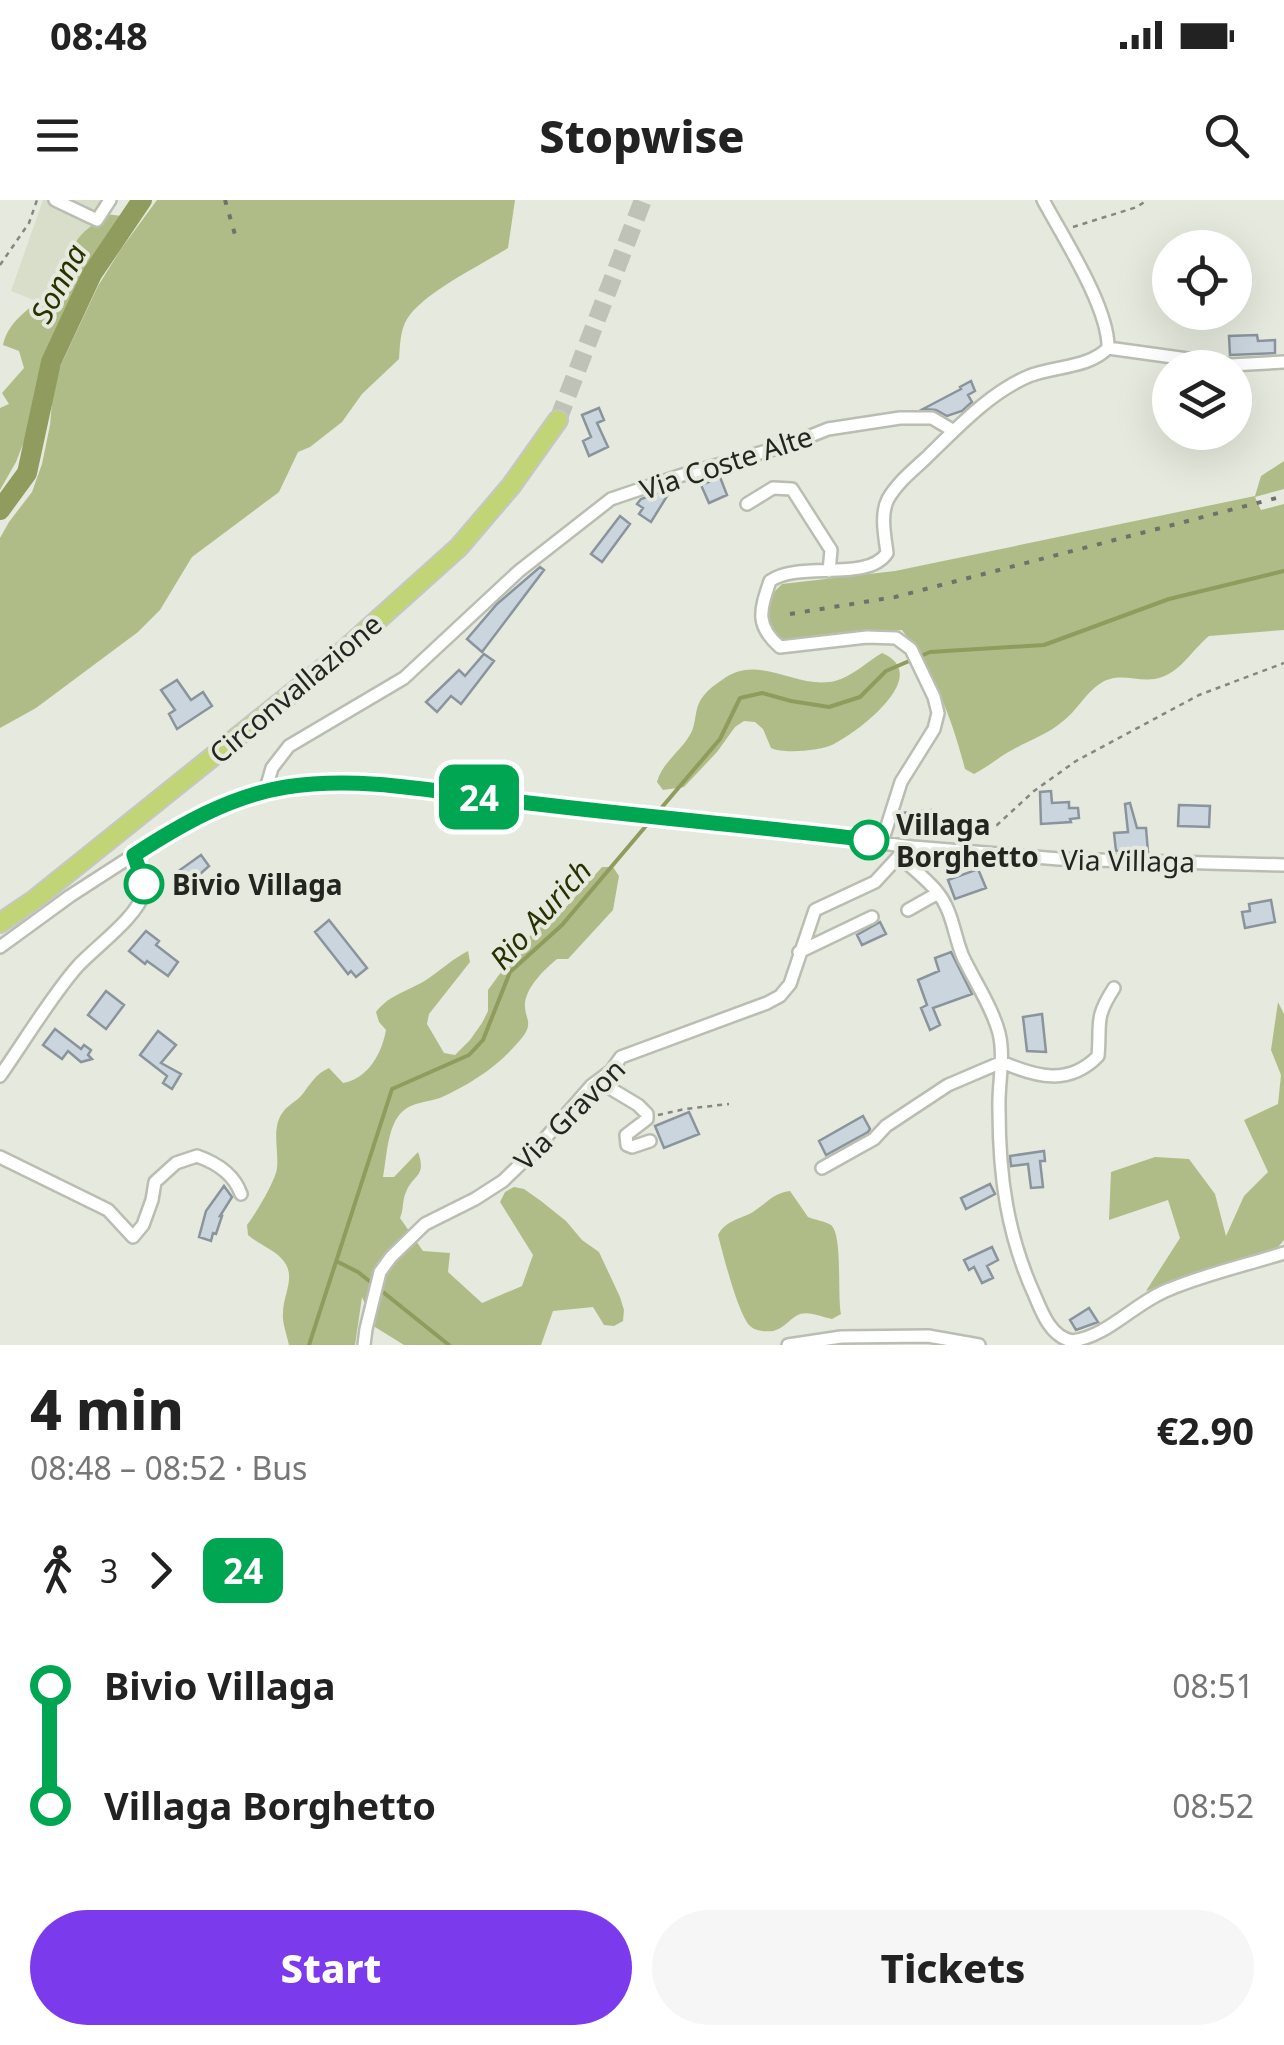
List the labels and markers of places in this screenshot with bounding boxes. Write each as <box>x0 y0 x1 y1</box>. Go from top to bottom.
place label: Villaga Borghetto <box>896 805 1039 875</box>
marker: Villaga Borghetto <box>850 821 888 859</box>
marker: Bivio Villaga <box>125 865 163 903</box>
place label: Bivio Villaga <box>172 865 343 903</box>

